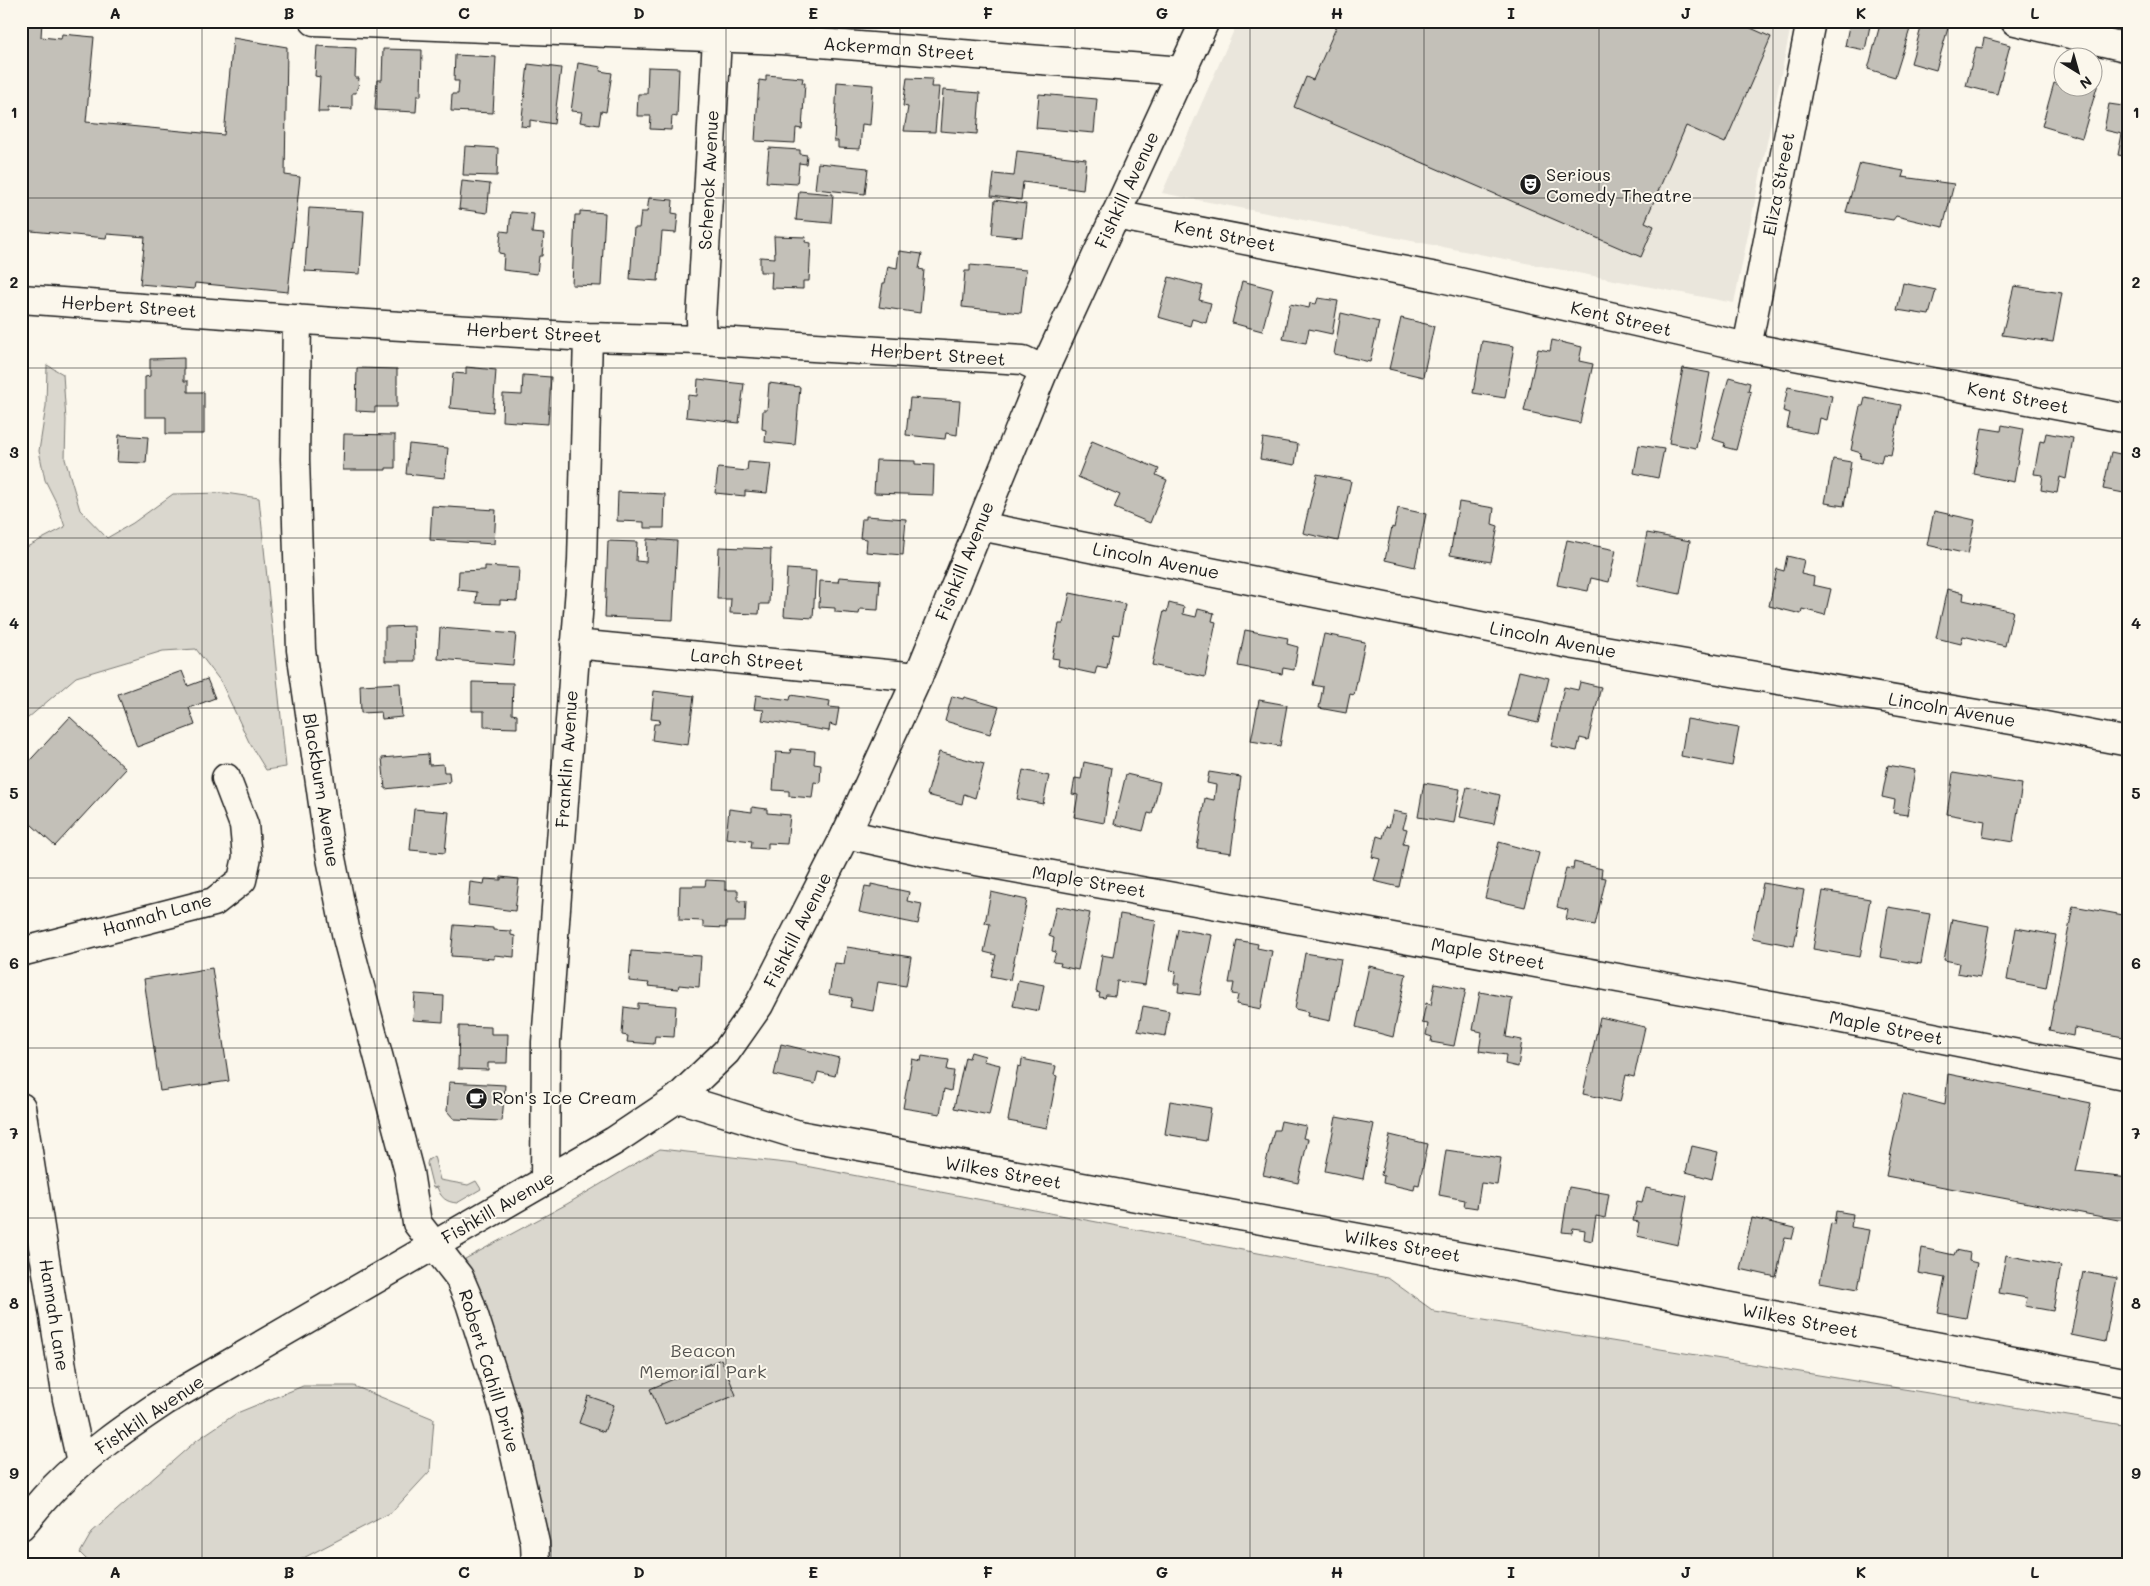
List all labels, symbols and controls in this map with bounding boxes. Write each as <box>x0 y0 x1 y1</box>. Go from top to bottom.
text: A <box>109 2 121 23</box>
text: B <box>284 2 294 23</box>
text: C <box>458 2 470 23</box>
text: D <box>633 2 645 23</box>
text: E <box>808 2 818 23</box>
text: F <box>983 2 993 23</box>
text: G <box>1156 2 1168 23</box>
text: H <box>1331 2 1343 23</box>
text: I <box>1507 2 1515 23</box>
text: J <box>1681 2 1691 23</box>
text: K <box>1856 2 1866 23</box>
text: L <box>2030 2 2040 23</box>
street label: Ackerman Street <box>823 31 975 65</box>
north arrow <box>2052 48 2102 98</box>
text: N <box>2076 72 2096 94</box>
text: 1 <box>10 101 18 122</box>
text: 1 <box>2132 101 2140 122</box>
street label: Schenck Avenue <box>692 109 724 251</box>
street label: Fishkill Avenue <box>1088 127 1164 252</box>
street label: Eliza Street <box>1756 130 1800 237</box>
place label: Serious Comedy Theatre <box>1546 162 1692 207</box>
theatre icon: Serious Comedy Theatre <box>1518 173 1542 197</box>
street label: Kent Street <box>1172 213 1278 257</box>
text: 2 <box>10 271 19 292</box>
text: 2 <box>2132 271 2141 292</box>
street label: Herbert Street <box>61 289 198 323</box>
street label: Kent Street <box>1568 295 1674 341</box>
street label: Herbert Street <box>466 316 602 348</box>
street label: Herbert Street <box>870 337 1007 371</box>
street label: Kent Street <box>1965 375 2071 419</box>
text: 3 <box>9 441 19 462</box>
text: 3 <box>2131 441 2141 462</box>
street label: Fishkill Avenue <box>929 497 999 624</box>
street label: Lincoln Avenue <box>1091 536 1222 584</box>
text: 4 <box>9 612 19 633</box>
text: 4 <box>2131 612 2141 633</box>
street label: Lincoln Avenue <box>1488 615 1619 663</box>
street label: Larch Street <box>689 642 805 676</box>
street label: Lincoln Avenue <box>1887 686 2018 732</box>
street label: Franklin Avenue <box>549 689 583 829</box>
street label: Blackburn Avenue <box>298 711 346 868</box>
text: 5 <box>9 782 19 803</box>
text: 5 <box>2131 782 2141 803</box>
street label: Maple Street <box>1030 859 1148 903</box>
street label: Fishkill Avenue <box>758 868 837 991</box>
street label: Hannah Lane <box>99 887 214 941</box>
street label: Maple Street <box>1429 931 1547 975</box>
text: 6 <box>9 952 19 973</box>
text: 6 <box>2131 952 2141 973</box>
street label: Maple Street <box>1827 1004 1945 1050</box>
place label: Ron's Ice Cream <box>492 1085 637 1109</box>
cafe icon: Ron's Ice Cream <box>464 1086 488 1110</box>
text: 7 <box>10 1122 19 1143</box>
text: 7 <box>2132 1122 2141 1143</box>
street label: Wilkes Street <box>943 1150 1064 1194</box>
street label: Fishkill Avenue <box>437 1165 558 1249</box>
street label: Wilkes Street <box>1342 1223 1463 1267</box>
street label: Hannah Lane <box>34 1257 76 1372</box>
street label: Robert Cahill Drive <box>454 1286 526 1455</box>
text: 8 <box>9 1292 19 1313</box>
text: 8 <box>2131 1292 2141 1313</box>
street label: Wilkes Street <box>1740 1297 1861 1343</box>
park label: Beacon Memorial Park <box>639 1338 767 1383</box>
street label: Fishkill Avenue <box>90 1369 209 1460</box>
text: 9 <box>9 1462 19 1483</box>
text: 9 <box>2131 1462 2141 1483</box>
text: A <box>109 1561 121 1582</box>
text: B <box>284 1561 294 1582</box>
text: C <box>458 1561 470 1582</box>
text: D <box>633 1561 645 1582</box>
text: E <box>808 1561 818 1582</box>
text: F <box>983 1561 993 1582</box>
text: G <box>1156 1561 1168 1582</box>
text: H <box>1331 1561 1343 1582</box>
text: I <box>1507 1561 1515 1582</box>
text: J <box>1681 1561 1691 1582</box>
text: K <box>1856 1561 1866 1582</box>
text: L <box>2030 1561 2040 1582</box>

